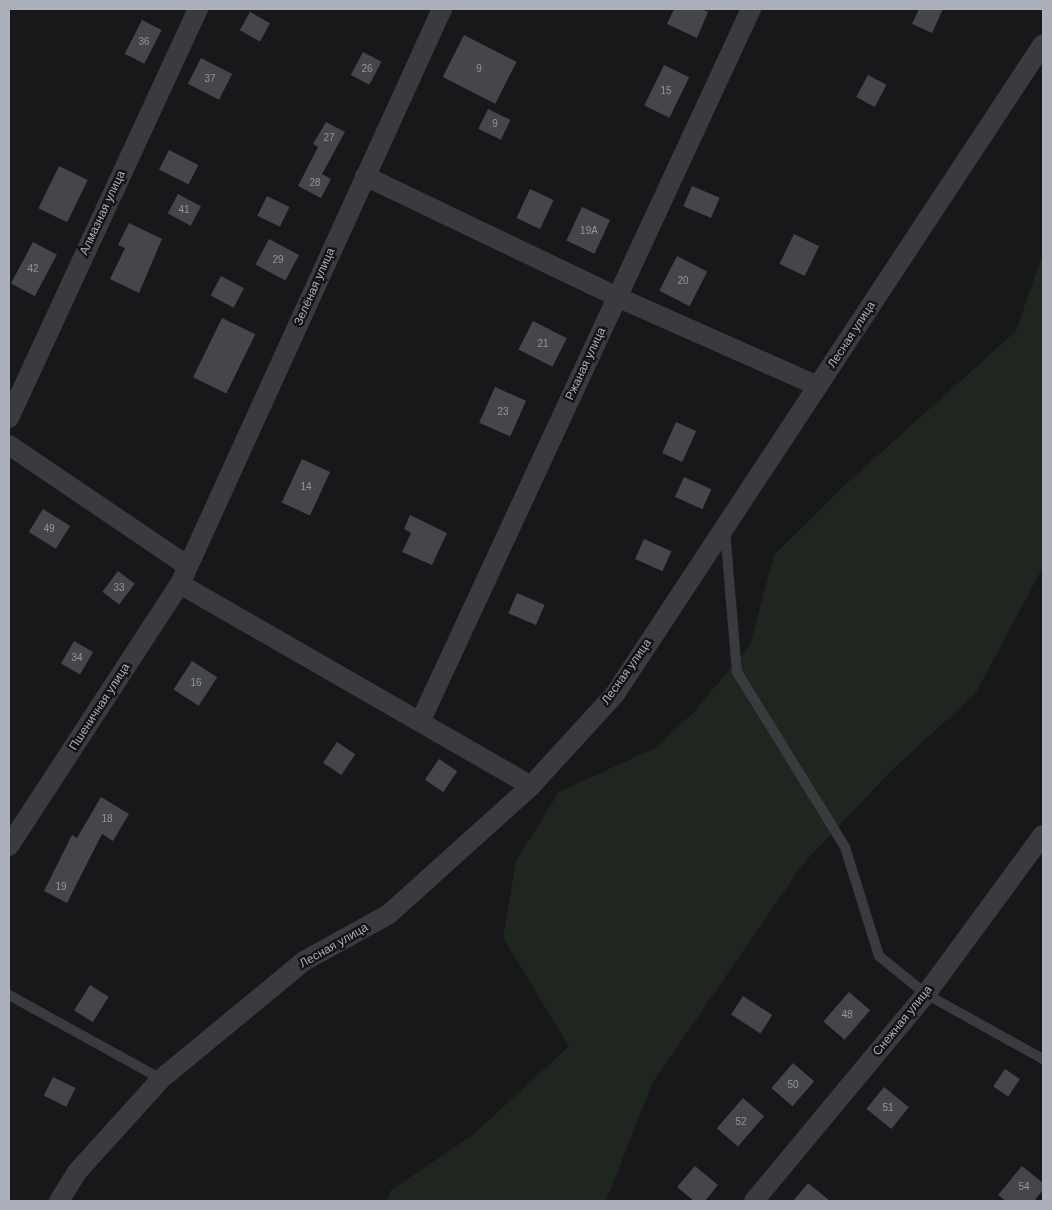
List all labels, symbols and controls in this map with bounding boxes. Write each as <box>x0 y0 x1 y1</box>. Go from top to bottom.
house number: 36 <box>138 36 150 48</box>
house number: 26 <box>361 63 373 75</box>
house number: 9 <box>476 63 482 75</box>
house number: 37 <box>204 73 216 85</box>
house number: 15 <box>660 85 672 97</box>
house number: 9 <box>492 118 498 130</box>
house number: 27 <box>323 132 335 144</box>
street label: Алмазная улица <box>77 169 129 257</box>
house number: 28 <box>309 177 321 189</box>
house number: 41 <box>178 204 190 216</box>
house number: 19А <box>580 225 598 237</box>
street label: Зелёная улица <box>291 246 339 328</box>
house number: 29 <box>272 254 284 266</box>
house number: 42 <box>27 263 39 275</box>
house number: 20 <box>677 275 689 287</box>
street label: Лесная улица <box>825 299 879 371</box>
street label: Ржаная улица <box>563 325 609 403</box>
house number: 21 <box>537 338 549 350</box>
house number: 23 <box>497 406 509 418</box>
house number: 14 <box>300 481 312 493</box>
house number: 49 <box>43 523 55 535</box>
house number: 33 <box>113 582 125 594</box>
street label: Лесная улица <box>599 636 655 708</box>
house number: 34 <box>71 652 83 664</box>
street label: Пшеничная улица <box>67 661 133 753</box>
house number: 16 <box>190 677 202 689</box>
house number: 18 <box>101 813 113 825</box>
house number: 19 <box>55 881 67 893</box>
street label: Лесная улица <box>297 921 371 971</box>
street label: Снежная улица <box>870 983 936 1059</box>
house number: 48 <box>841 1009 853 1021</box>
house number: 50 <box>787 1079 799 1091</box>
house number: 51 <box>882 1102 894 1114</box>
house number: 52 <box>735 1116 747 1128</box>
house number: 54 <box>1018 1181 1030 1193</box>

